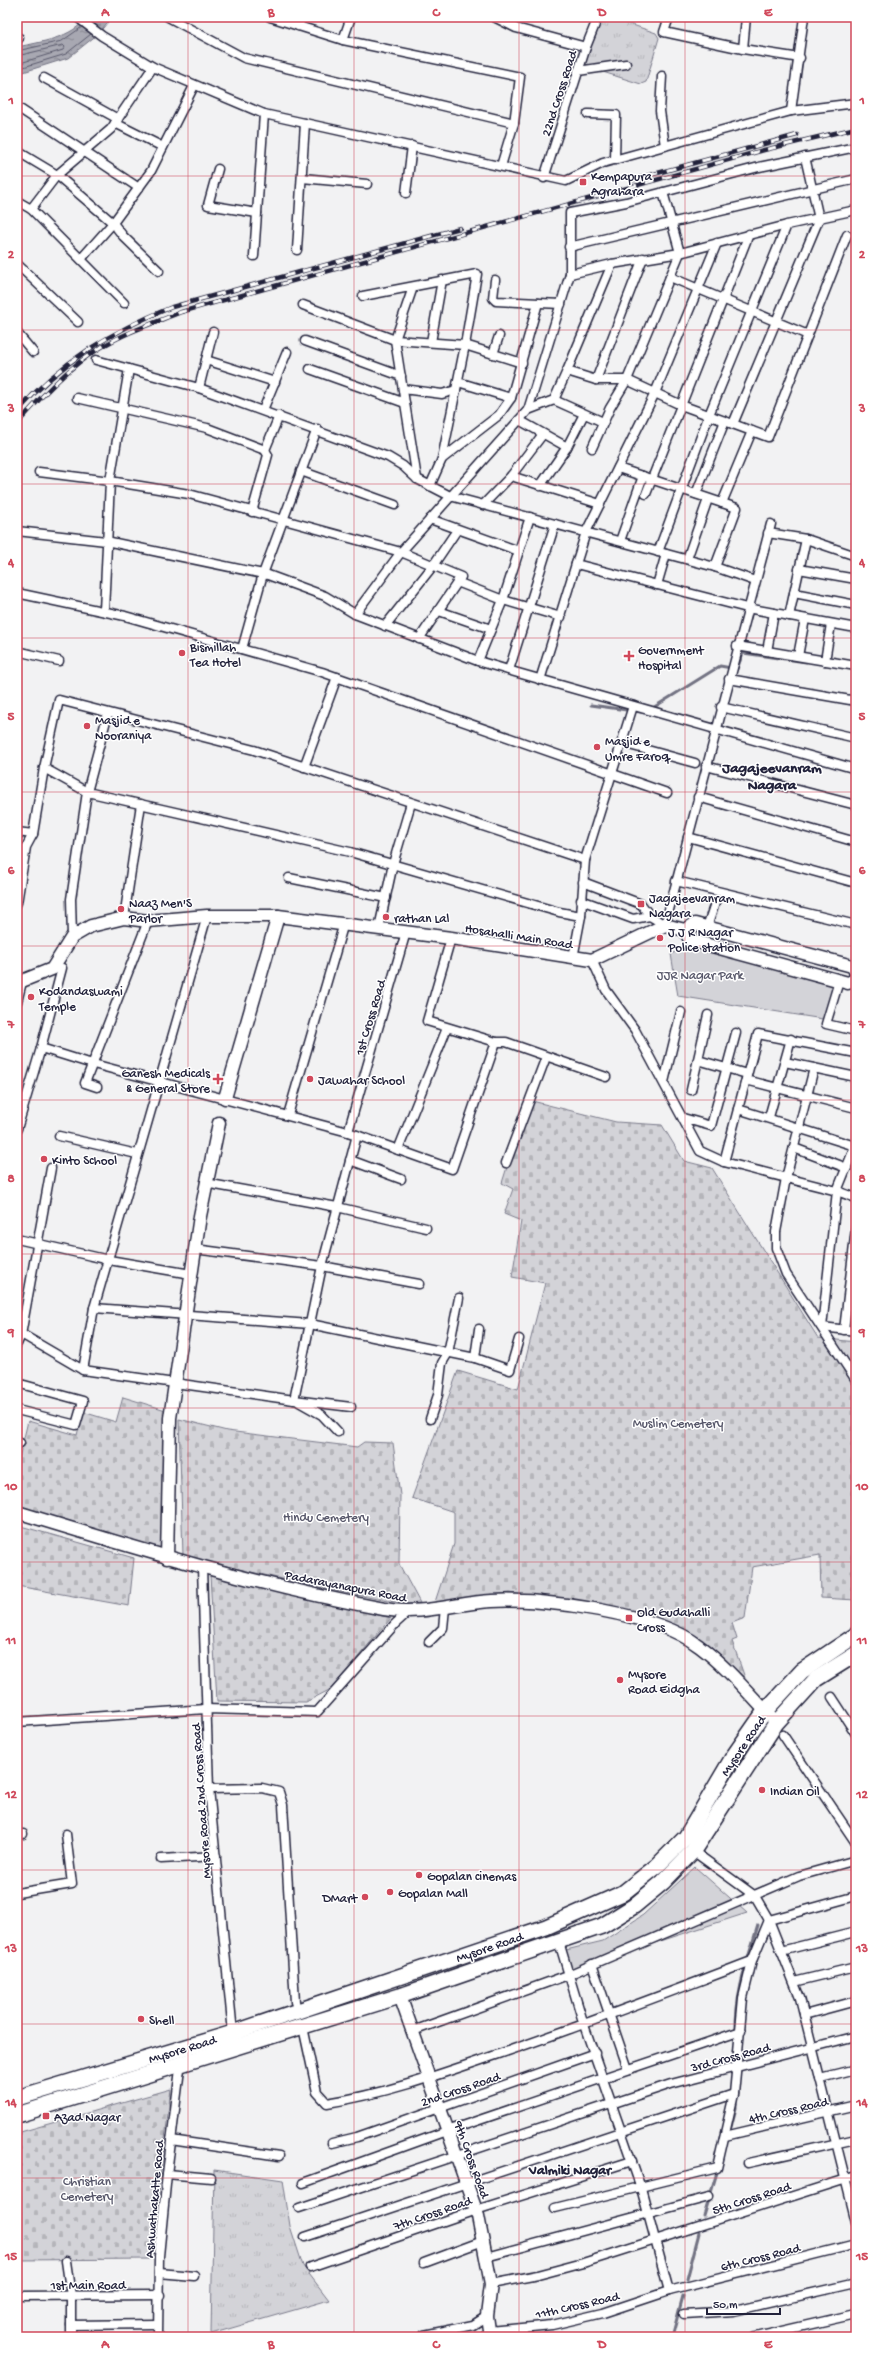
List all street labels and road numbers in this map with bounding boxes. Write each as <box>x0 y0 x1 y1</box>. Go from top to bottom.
street label: 22nd Cross Road <box>539 48 582 138</box>
street label: Hosahalli Main Road <box>464 922 575 954</box>
street label: 1st Cross Road <box>353 977 390 1058</box>
street label: Padarayanapura Road <box>282 1568 409 1607</box>
street label: Mysore Road <box>718 1712 771 1780</box>
street label: Mysore Road 2nd Cross Road <box>189 1721 215 1879</box>
street label: Mysore Road <box>454 1929 527 1967</box>
street label: Mysore Road <box>147 2033 220 2068</box>
street label: 3rd Cross Road <box>688 2040 773 2076</box>
street label: 2nd Cross Road <box>419 2069 504 2111</box>
street label: 4th Cross Road <box>747 2095 831 2128</box>
street label: 9th Cross Road <box>449 2118 492 2202</box>
street label: Ashwathakatte Road <box>143 2138 168 2259</box>
street label: 5th Cross Road <box>711 2179 794 2219</box>
street label: 7th Cross Road <box>391 2194 475 2235</box>
street label: 6th Cross Road <box>719 2241 803 2276</box>
street label: 1st Main Road <box>49 2279 127 2294</box>
street label: 11th Cross Road <box>533 2289 622 2324</box>

